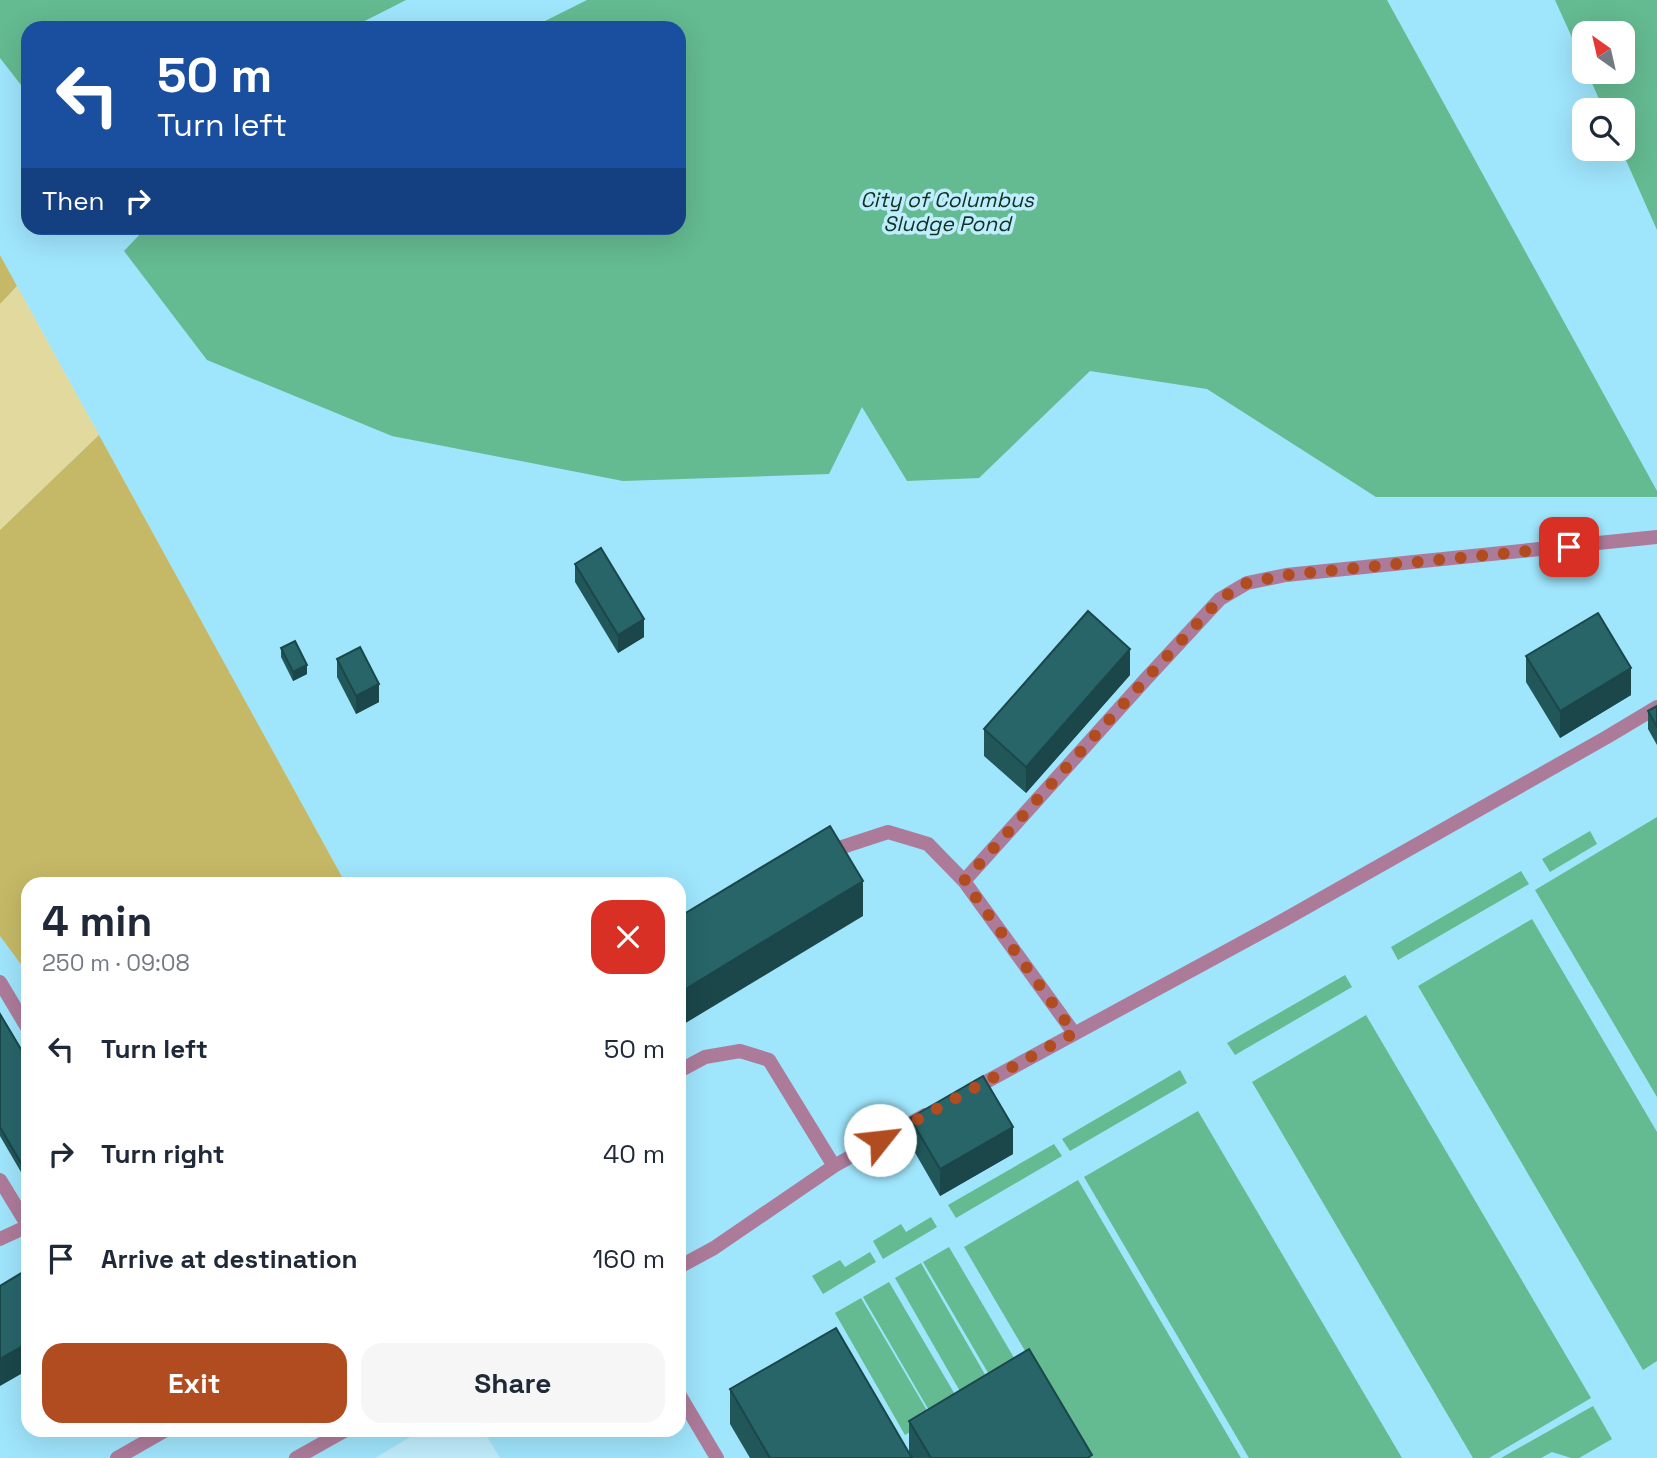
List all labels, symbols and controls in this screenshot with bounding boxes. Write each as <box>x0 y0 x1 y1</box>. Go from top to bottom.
north arrow <box>1572 21 1634 84</box>
map controls <box>1572 21 1635 161</box>
text: 50 m <box>157 44 272 106</box>
icon: left <box>42 49 133 140</box>
button: search <box>1572 98 1635 161</box>
text: Turn left <box>157 105 287 145</box>
icon: right <box>119 182 157 220</box>
text: Then <box>42 184 105 218</box>
water label: City of Columbus Sludge Pond <box>860 186 1035 237</box>
pin <box>1539 517 1599 577</box>
icon: arrive <box>1550 528 1588 566</box>
text: 4 min <box>42 895 152 948</box>
button: close <box>591 900 665 974</box>
text: 250 m · 09:08 <box>42 948 190 978</box>
icon: left <box>42 1030 80 1068</box>
text: Turn left <box>101 1032 208 1066</box>
text: 50 m <box>604 1032 665 1066</box>
position arrow <box>843 1103 917 1177</box>
icon: right <box>42 1135 80 1173</box>
text: Turn right <box>101 1137 225 1171</box>
text: 40 m <box>603 1137 665 1171</box>
icon: arrive <box>42 1240 80 1278</box>
text: Arrive at destination <box>101 1242 358 1276</box>
text: 160 m <box>593 1242 665 1276</box>
button: Exit <box>42 1343 347 1423</box>
button: Share <box>361 1343 665 1423</box>

